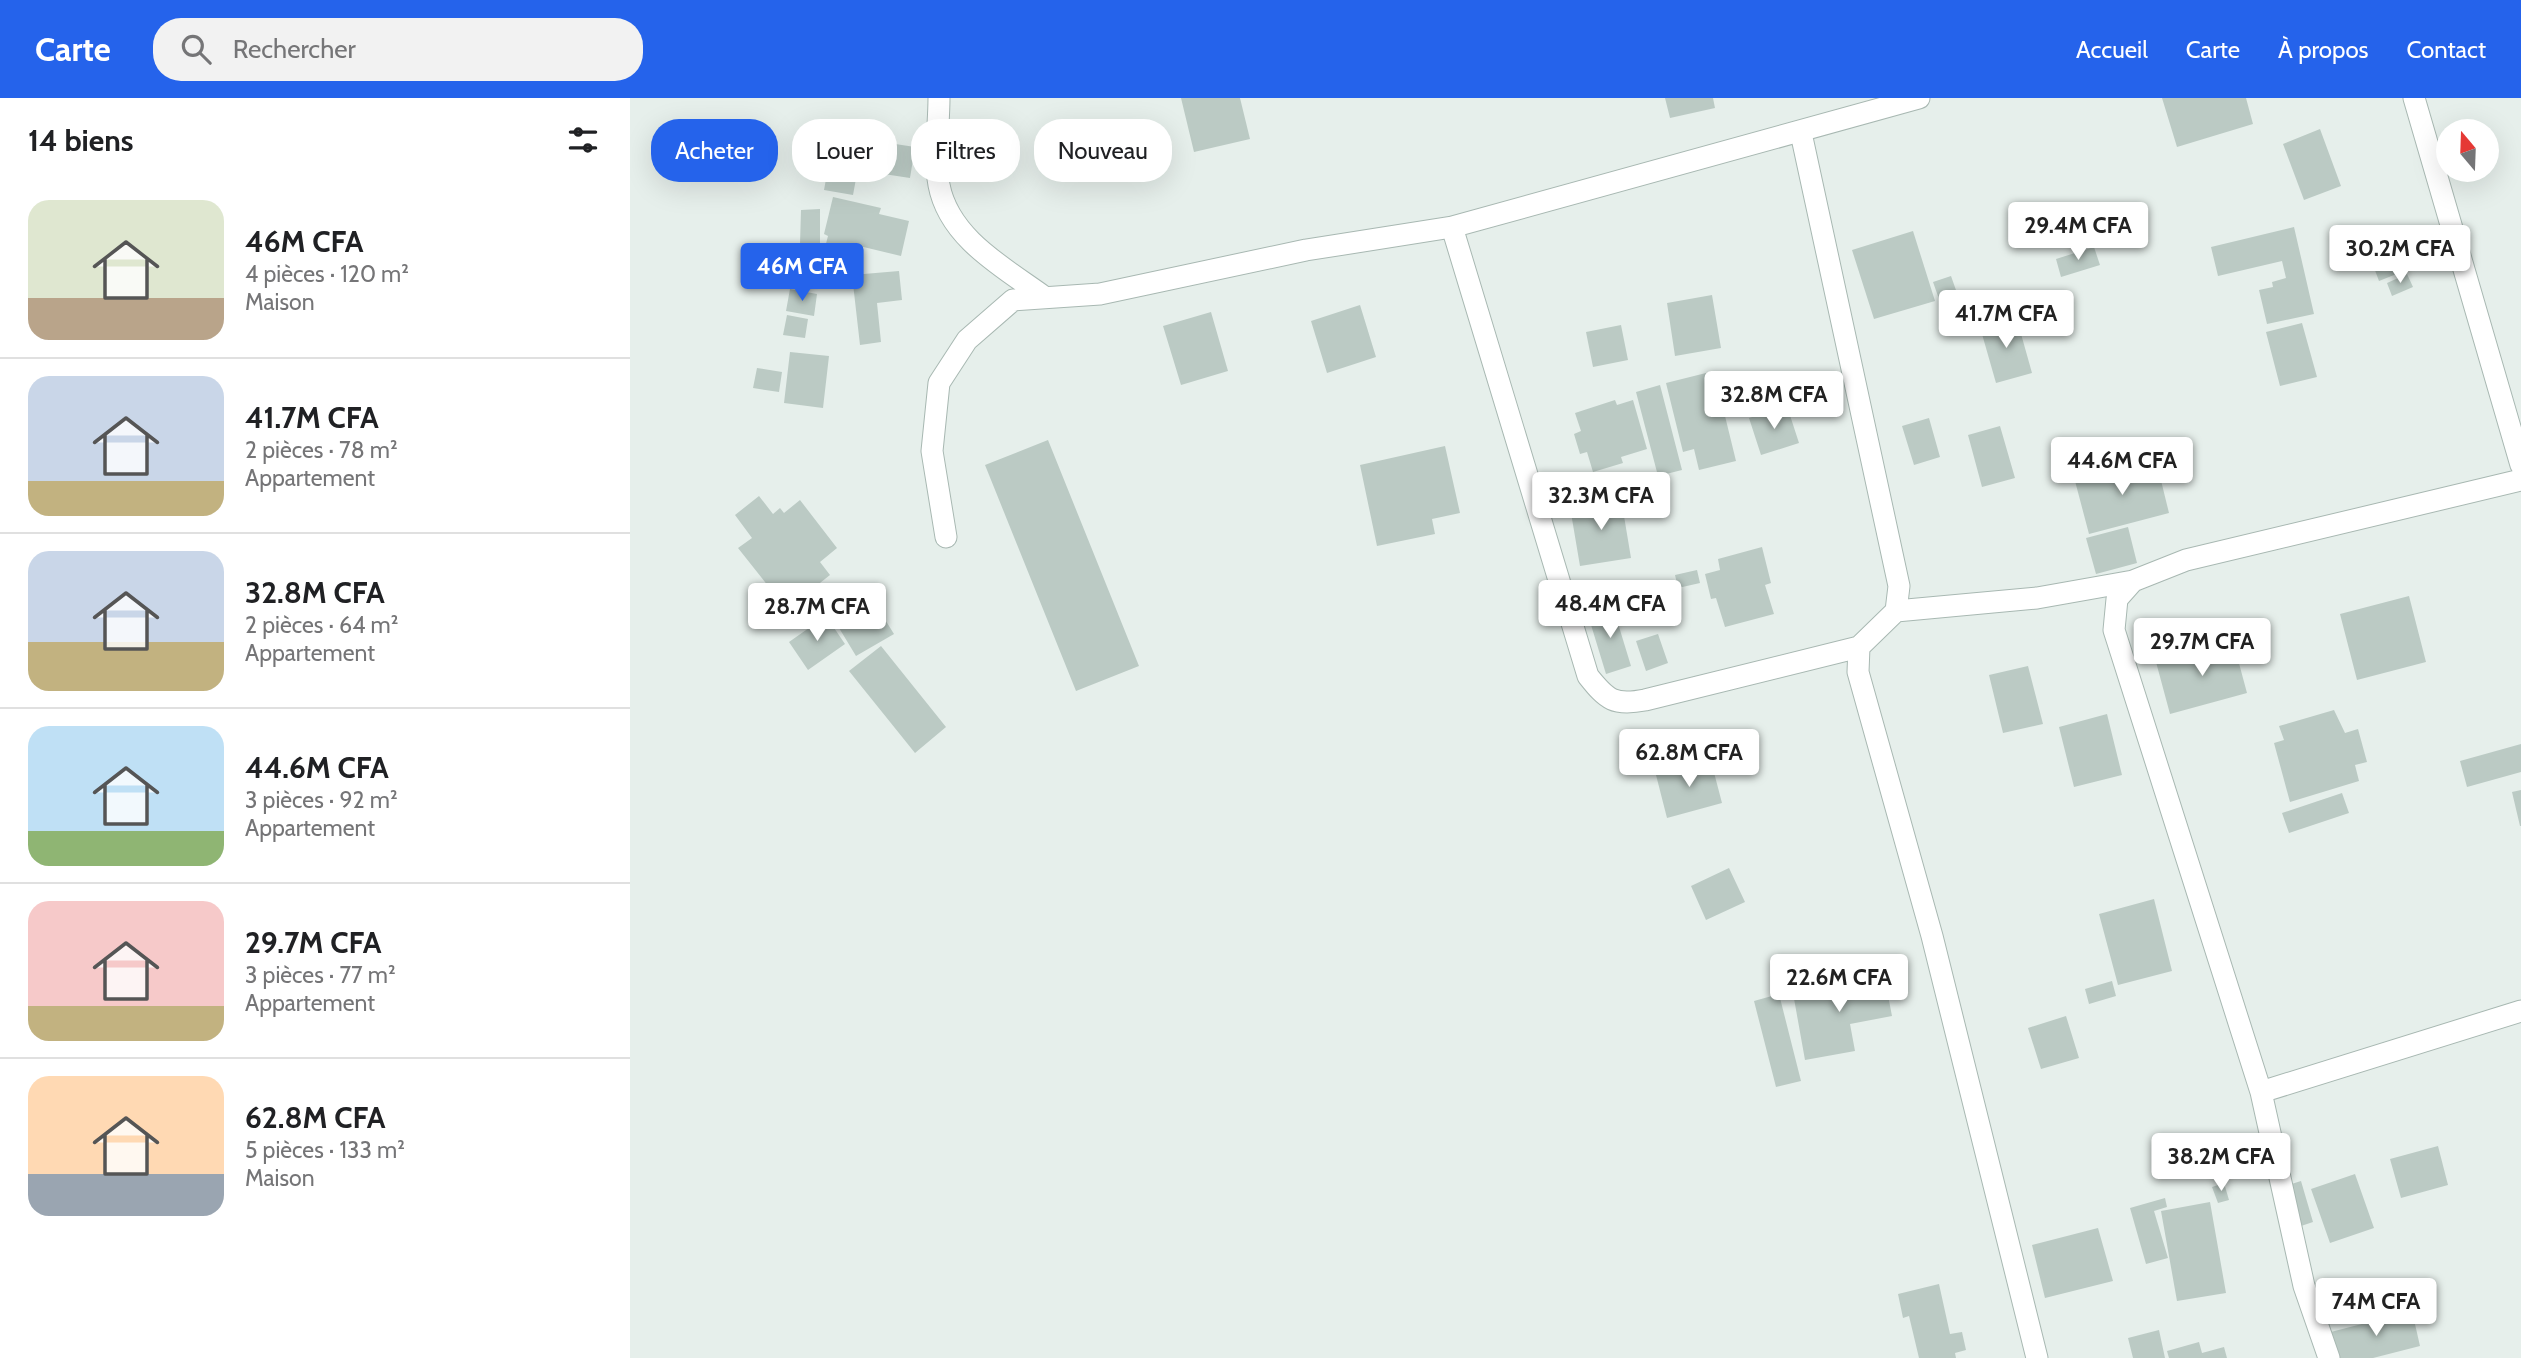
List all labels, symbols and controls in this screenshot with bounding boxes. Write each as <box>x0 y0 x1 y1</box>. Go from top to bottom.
search box <box>153 18 643 81</box>
text: Carte <box>35 29 111 69</box>
icon: search <box>177 30 215 68</box>
text: Rechercher <box>233 33 356 65</box>
text: Accueil <box>2076 35 2148 64</box>
text: Carte <box>2186 35 2240 64</box>
text: À propos <box>2278 35 2369 64</box>
text: Contact <box>2407 35 2486 64</box>
chip: Acheter <box>651 119 778 182</box>
chip: Louer <box>792 119 897 182</box>
chip: Filtres <box>911 119 1020 182</box>
chip: Nouveau <box>1034 119 1172 182</box>
north arrow <box>2436 119 2499 182</box>
map controls <box>2436 119 2499 182</box>
icon: filters <box>564 121 602 159</box>
text: 14 biens <box>28 122 133 159</box>
pin: 29.4M CFA <box>1998 202 2158 262</box>
text: 29.4M CFA <box>2024 211 2132 239</box>
text: 46M CFA <box>245 223 363 260</box>
pin: 30.2M CFA <box>2320 226 2480 285</box>
icon: home <box>84 228 168 312</box>
text: 30.2M CFA <box>2345 234 2455 262</box>
pin: 46M CFA <box>737 244 867 303</box>
text: 46M CFA <box>757 252 847 280</box>
text: 4 pièces · 120 m² <box>245 260 409 288</box>
text: Maison <box>245 288 314 316</box>
pin: 41.7M CFA <box>1926 290 2086 350</box>
text: 41.7M CFA <box>1955 299 2057 327</box>
pin: 32.8M CFA <box>1694 372 1854 431</box>
text: 32.8M CFA <box>1720 380 1828 408</box>
text: 41.7M CFA <box>245 399 379 436</box>
icon: home <box>84 404 168 488</box>
text: 2 pièces · 78 m² <box>245 436 398 464</box>
pin: 44.6M CFA <box>2042 438 2202 497</box>
text: 44.6M CFA <box>2067 446 2177 474</box>
text: Appartement <box>245 464 375 492</box>
pin: 32.3M CFA <box>1521 472 1681 532</box>
text: 32.3M CFA <box>1548 481 1654 509</box>
text: 32.8M CFA <box>245 574 385 611</box>
icon: home <box>84 579 168 663</box>
pin: 48.4M CFA <box>1530 580 1690 640</box>
pin: 28.7M CFA <box>737 584 897 643</box>
text: 48.4M CFA <box>1554 589 1666 617</box>
text: 28.7M CFA <box>764 592 870 620</box>
text: 2 pièces · 64 m² <box>245 611 398 639</box>
pin: 29.7M CFA <box>2122 618 2282 678</box>
text: 29.7M CFA <box>2150 627 2254 655</box>
text: Appartement <box>245 639 375 667</box>
pin: 62.8M CFA <box>1609 730 1769 789</box>
text: 62.8M CFA <box>1635 738 1743 766</box>
text: 44.6M CFA <box>245 749 389 786</box>
icon: home <box>84 754 168 838</box>
text: 3 pièces · 92 m² <box>245 786 398 814</box>
text: Appartement <box>245 814 375 842</box>
text: 29.7M CFA <box>245 924 382 961</box>
icon: home <box>84 929 168 1013</box>
pin: 22.6M CFA <box>1759 954 1919 1014</box>
text: 3 pièces · 77 m² <box>245 961 396 989</box>
text: 22.6M CFA <box>1786 963 1892 991</box>
text: Appartement <box>245 989 375 1017</box>
text: 62.8M CFA <box>245 1099 385 1136</box>
icon: home <box>84 1104 168 1188</box>
pin: 38.2M CFA <box>2141 1134 2301 1193</box>
text: 5 pièces · 133 m² <box>245 1136 405 1164</box>
text: 38.2M CFA <box>2167 1142 2275 1170</box>
text: Maison <box>245 1164 314 1192</box>
pin: 74M CFA <box>2311 1278 2441 1338</box>
text: 74M CFA <box>2332 1287 2420 1315</box>

